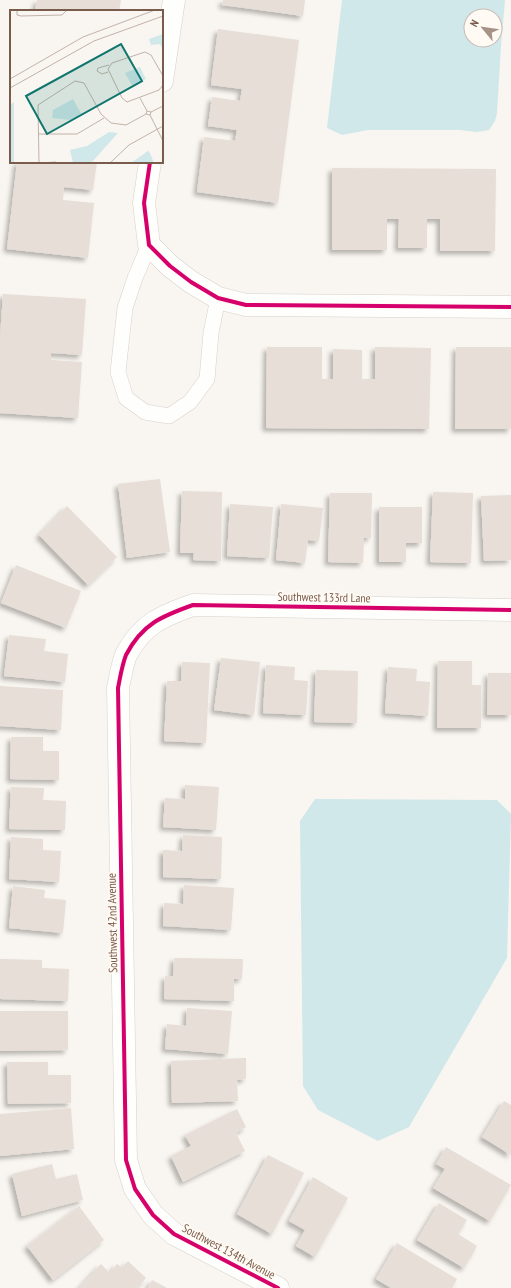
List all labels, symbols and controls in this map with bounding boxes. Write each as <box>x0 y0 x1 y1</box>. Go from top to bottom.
north arrow <box>463 8 503 48</box>
inset map <box>10 10 163 163</box>
text: N <box>467 17 482 29</box>
street label: Southwest 133rd Lane <box>277 589 371 605</box>
street label: Southwest 42nd Avenue <box>104 873 120 973</box>
street label: Southwest 134th Avenue <box>180 1220 278 1282</box>

